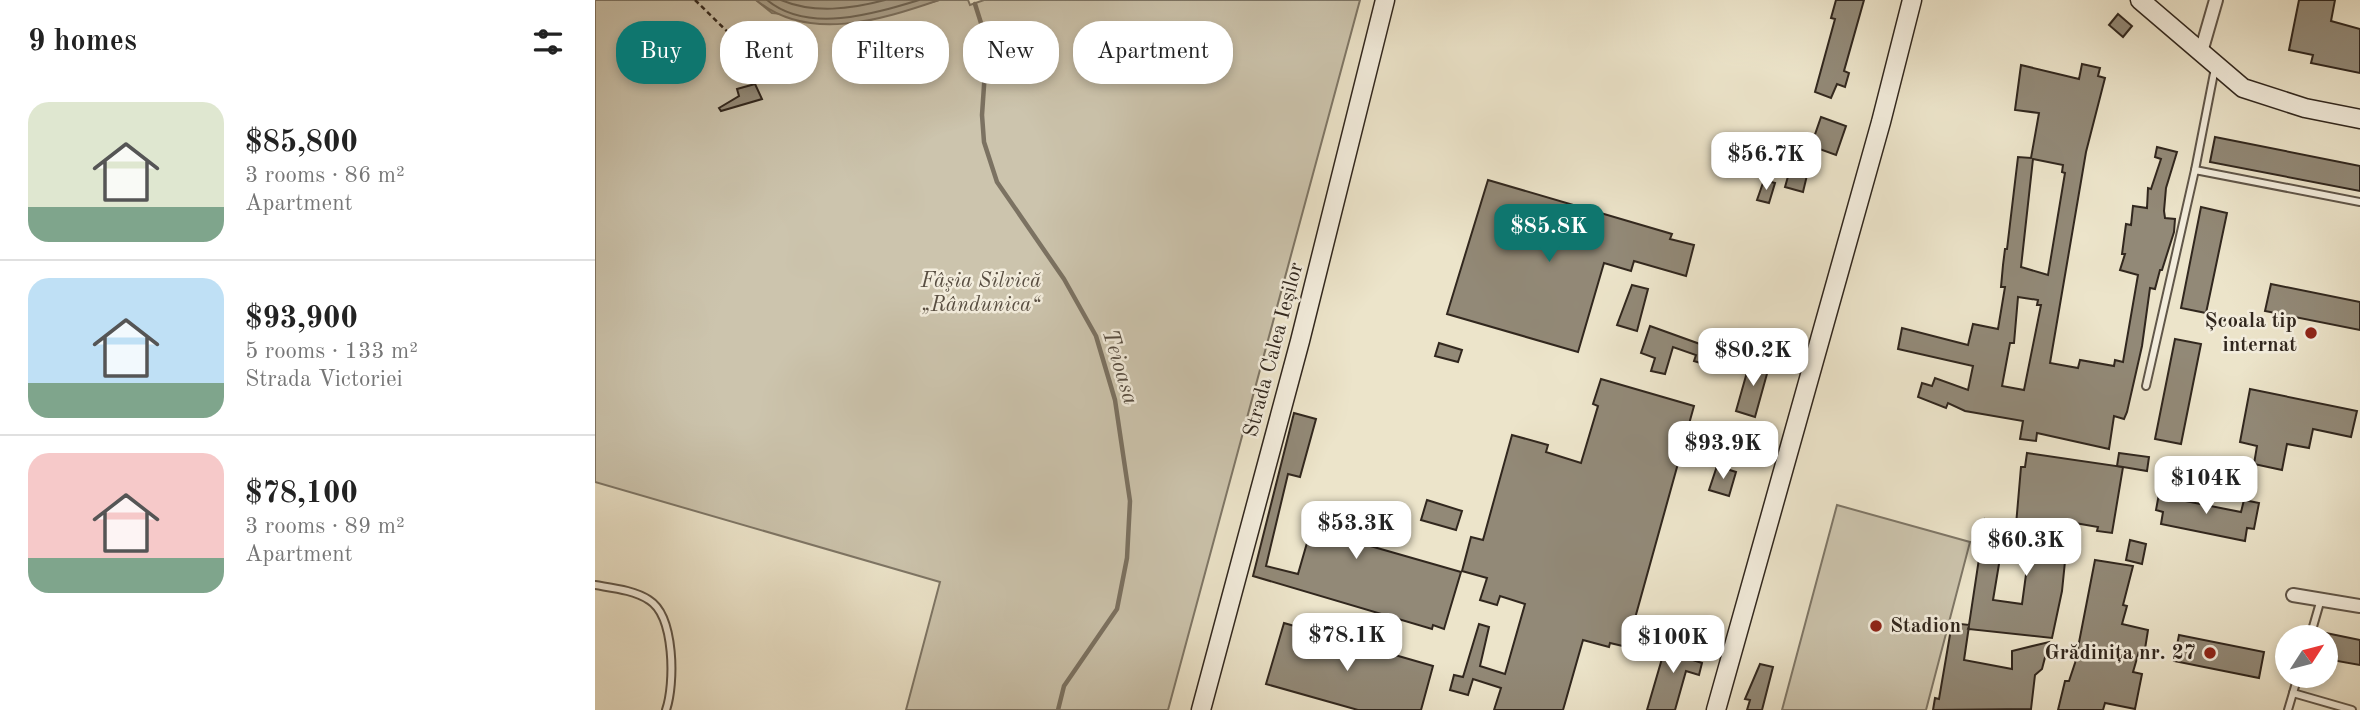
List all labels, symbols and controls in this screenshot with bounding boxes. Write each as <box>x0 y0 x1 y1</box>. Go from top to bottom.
chip: Buy <box>616 21 706 84</box>
chip: Rent <box>720 21 818 84</box>
chip: Filters <box>832 21 949 84</box>
chip: New <box>963 21 1059 84</box>
chip: Apartment <box>1073 21 1233 84</box>
icon: filters <box>529 23 567 61</box>
text: 9 homes <box>28 27 137 57</box>
text: $85,800 <box>245 128 358 158</box>
icon: home <box>84 130 168 214</box>
pin: $56.7K <box>1709 132 1823 192</box>
text: $56.7K <box>1727 143 1805 166</box>
text: 3 rooms · 86 m² <box>245 164 405 187</box>
text: Apartment <box>245 192 353 215</box>
pin: $85.8K <box>1492 204 1606 264</box>
text: $85.8K <box>1510 215 1588 238</box>
street label: Strada Calea Ieșilor <box>1241 260 1309 440</box>
park label: Fâşia Silvică „Rândunica“ <box>920 271 1041 316</box>
text: $93,900 <box>245 304 358 334</box>
icon: home <box>84 306 168 390</box>
place label: Școala tip internat <box>2205 311 2297 356</box>
marker: Școala tip internat <box>2303 325 2319 341</box>
water label: Teioasa <box>1098 326 1142 408</box>
pin: $80.2K <box>1696 328 1810 388</box>
text: $80.2K <box>1714 339 1792 362</box>
text: 5 rooms · 133 m² <box>245 340 418 363</box>
text: Strada Victoriei <box>245 368 403 391</box>
pin: $93.9K <box>1666 421 1780 481</box>
text: $93.9K <box>1684 432 1762 455</box>
pin: $104K <box>2157 456 2255 516</box>
text: $104K <box>2170 467 2242 490</box>
text: $78,100 <box>245 479 358 509</box>
icon: home <box>84 481 168 565</box>
pin: $53.3K <box>1299 502 1413 561</box>
text: $53.3K <box>1317 512 1395 535</box>
text: 3 rooms · 89 m² <box>245 515 405 538</box>
pin: $60.3K <box>1969 518 2083 578</box>
text: $60.3K <box>1987 529 2065 552</box>
text: Apartment <box>245 543 353 566</box>
pin: $78.1K <box>1290 614 1404 673</box>
pin: $100K <box>1624 616 1722 675</box>
place label: Stadion <box>1890 616 1961 637</box>
marker: Stadion <box>1868 618 1884 634</box>
text: $78.1K <box>1308 624 1386 647</box>
north arrow <box>2275 625 2338 688</box>
map controls <box>2275 625 2338 688</box>
text: $100K <box>1637 626 1709 649</box>
place label: Grădinița nr. 27 <box>2045 643 2196 664</box>
marker: Grădinița nr. 27 <box>2202 645 2218 661</box>

